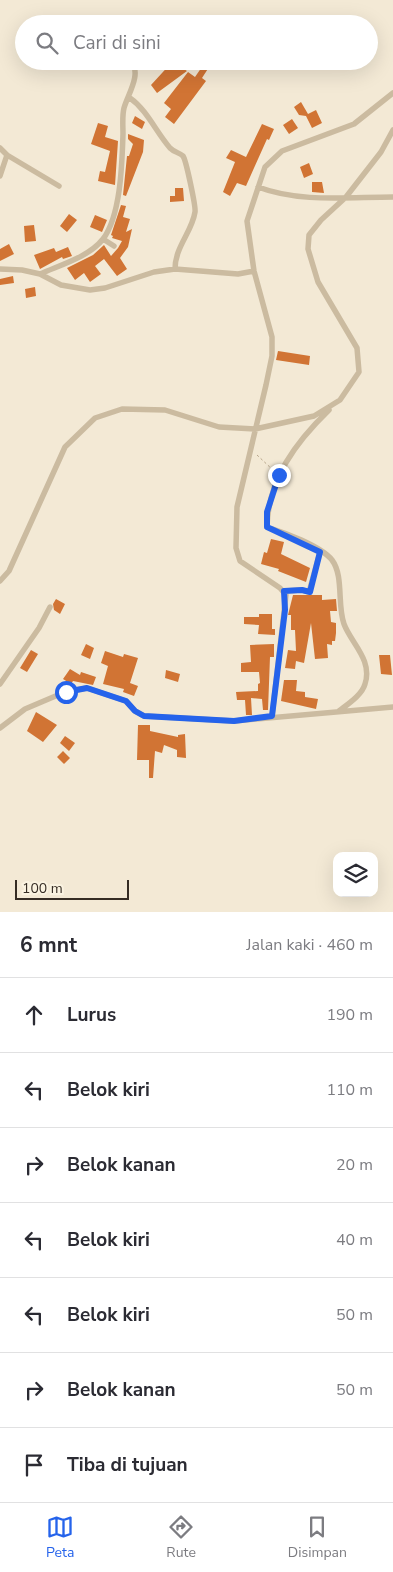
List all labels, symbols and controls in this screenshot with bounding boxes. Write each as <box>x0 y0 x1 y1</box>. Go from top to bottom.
search box <box>15 15 378 70</box>
icon: search <box>33 29 61 57</box>
text: Cari di sini <box>73 30 161 56</box>
route end <box>268 464 291 487</box>
route start <box>55 681 78 704</box>
map controls <box>333 852 378 897</box>
button: layers <box>333 852 378 897</box>
scale bar <box>15 877 129 900</box>
text: 100 m <box>22 879 63 898</box>
text: 6 mnt <box>20 931 77 959</box>
text: Jalan kaki · 460 m <box>246 934 373 956</box>
icon: ahead <box>20 1001 48 1029</box>
text: Lurus <box>67 1002 116 1028</box>
text: 190 m <box>326 1004 373 1026</box>
icon: left <box>20 1076 48 1104</box>
text: Belok kiri <box>67 1077 150 1103</box>
text: 110 m <box>326 1079 373 1101</box>
icon: right <box>20 1151 48 1179</box>
text: Belok kanan <box>67 1152 176 1178</box>
text: 20 m <box>336 1154 373 1176</box>
icon: left <box>20 1226 48 1254</box>
text: Belok kiri <box>67 1227 150 1253</box>
text: 40 m <box>336 1229 373 1251</box>
icon: left <box>20 1301 48 1329</box>
text: Belok kiri <box>67 1302 150 1328</box>
text: 50 m <box>336 1304 373 1326</box>
icon: right <box>20 1376 48 1404</box>
text: Belok kanan <box>67 1377 176 1403</box>
text: 50 m <box>336 1379 373 1401</box>
icon: arrive <box>20 1451 48 1479</box>
text: Tiba di tujuan <box>67 1452 188 1478</box>
tab: Peta <box>46 1513 74 1562</box>
tab: Rute <box>166 1513 196 1562</box>
tab: Disimpan <box>288 1513 347 1562</box>

